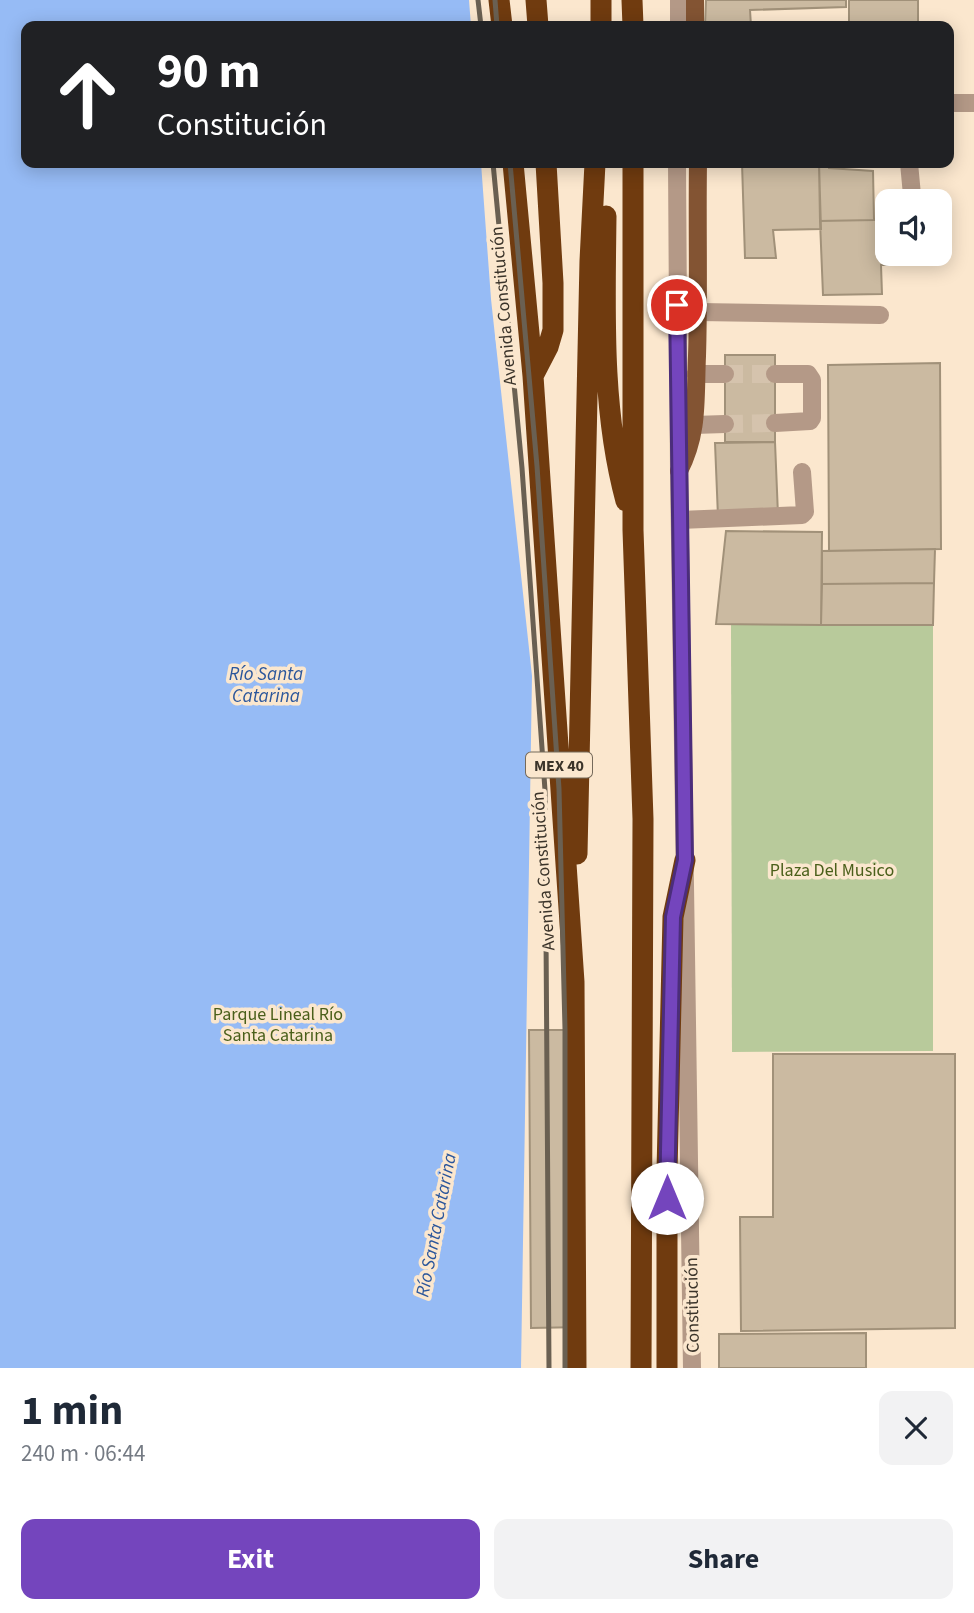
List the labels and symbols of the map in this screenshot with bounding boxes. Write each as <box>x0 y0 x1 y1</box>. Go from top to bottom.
street label: Avenida Constitución <box>484 225 523 387</box>
pin <box>647 275 707 335</box>
water label: Río Santa Catarina <box>229 661 303 710</box>
road number: MEX 40 <box>526 752 592 778</box>
street label: Avenida Constitución <box>525 791 562 951</box>
park label: Plaza Del Musico <box>770 858 894 883</box>
park label: Parque Lineal Río Santa Catarina <box>213 1002 343 1048</box>
water label: Río Santa Catarina <box>409 1151 464 1300</box>
position arrow <box>630 1161 704 1235</box>
street label: Constitución <box>679 1257 706 1353</box>

